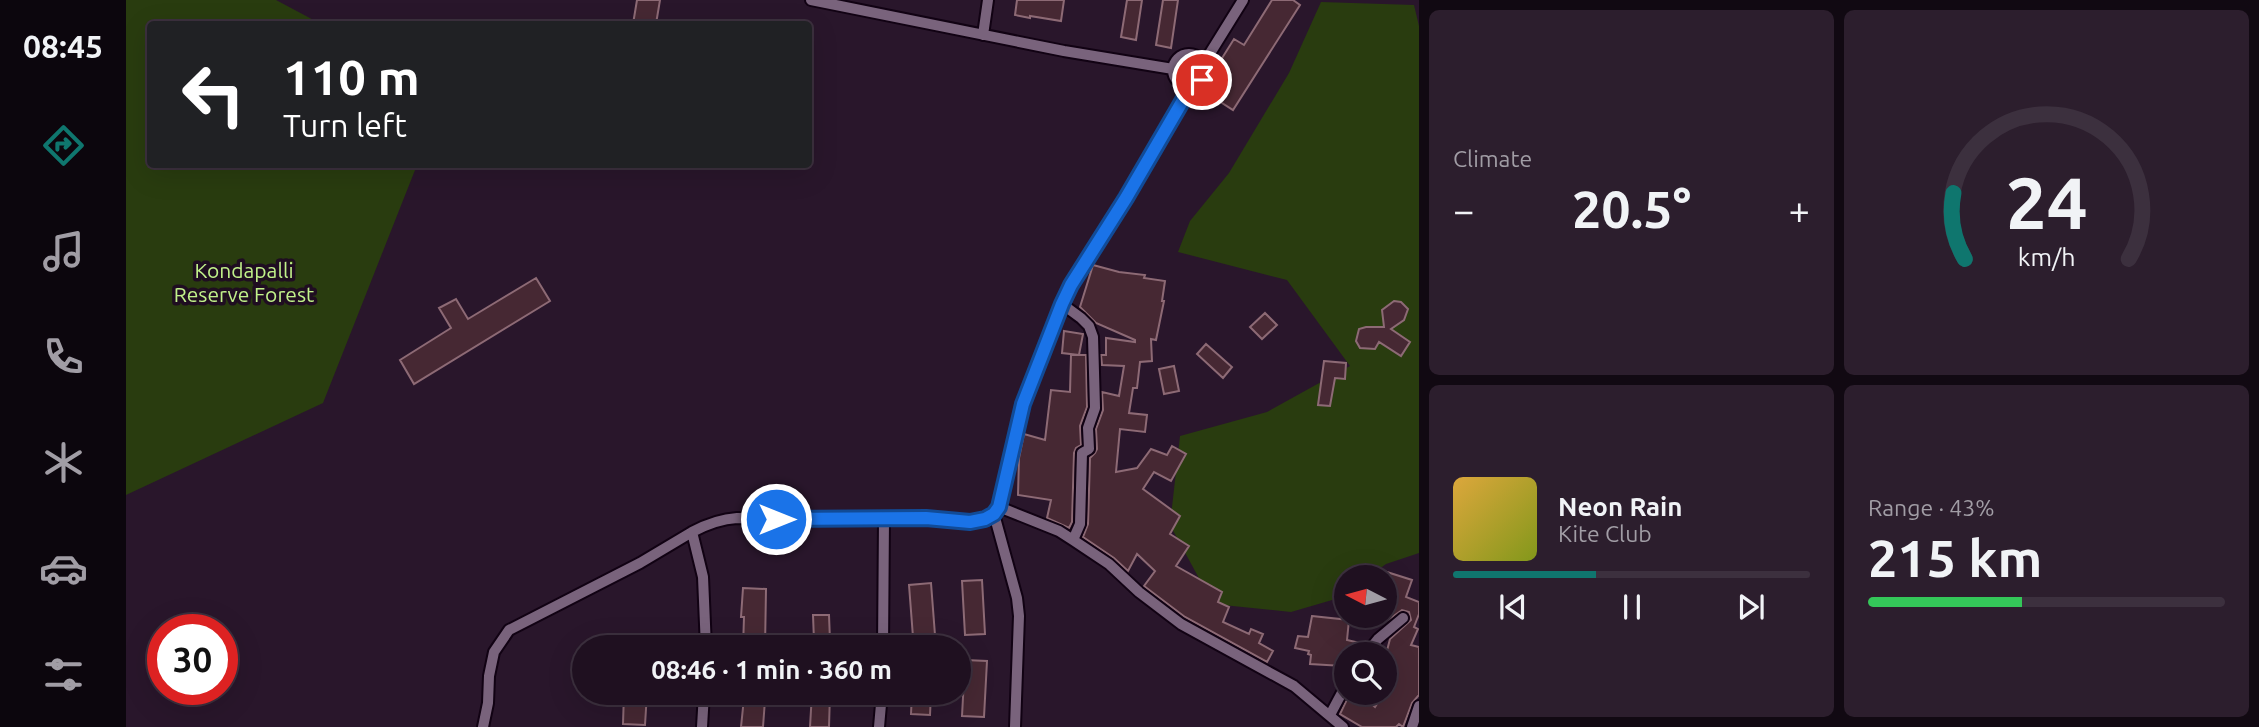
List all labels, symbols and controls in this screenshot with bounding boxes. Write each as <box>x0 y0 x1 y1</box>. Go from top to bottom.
text: 08:45 <box>23 28 103 64</box>
icon: left <box>168 49 259 140</box>
text: 110 m <box>283 49 420 104</box>
pin <box>1172 50 1232 110</box>
icon: arrive <box>1183 61 1221 99</box>
text: Turn left <box>283 107 407 143</box>
icon: directions <box>39 121 88 170</box>
text: Climate <box>1453 146 1532 171</box>
text: 24 <box>2005 161 2088 243</box>
text: 20.5° <box>1572 180 1691 238</box>
text: − <box>1453 189 1474 231</box>
text: + <box>1789 189 1810 231</box>
icon: music <box>39 227 88 276</box>
text: km/h <box>2018 242 2075 270</box>
park label: Kondapalli Reserve Forest <box>174 258 314 306</box>
icon: phone <box>39 332 88 381</box>
icon: climate <box>39 438 88 487</box>
position arrow <box>739 482 813 556</box>
text: Neon Rain <box>1558 492 1683 521</box>
text: Range · 43% <box>1868 495 1995 520</box>
text: Kite Club <box>1558 521 1652 546</box>
text: 215 km <box>1868 529 2042 587</box>
icon: car <box>39 544 88 593</box>
north arrow <box>1334 565 1396 628</box>
map controls <box>1334 565 1397 705</box>
icon: previous <box>1494 588 1532 626</box>
icon: pause <box>1613 588 1651 626</box>
icon: next <box>1732 588 1770 626</box>
speed limit sign: 30 <box>147 614 238 705</box>
button: search <box>1334 642 1397 705</box>
icon: filters <box>39 650 88 699</box>
text: 08:46 · 1 min · 360 m <box>651 655 892 684</box>

